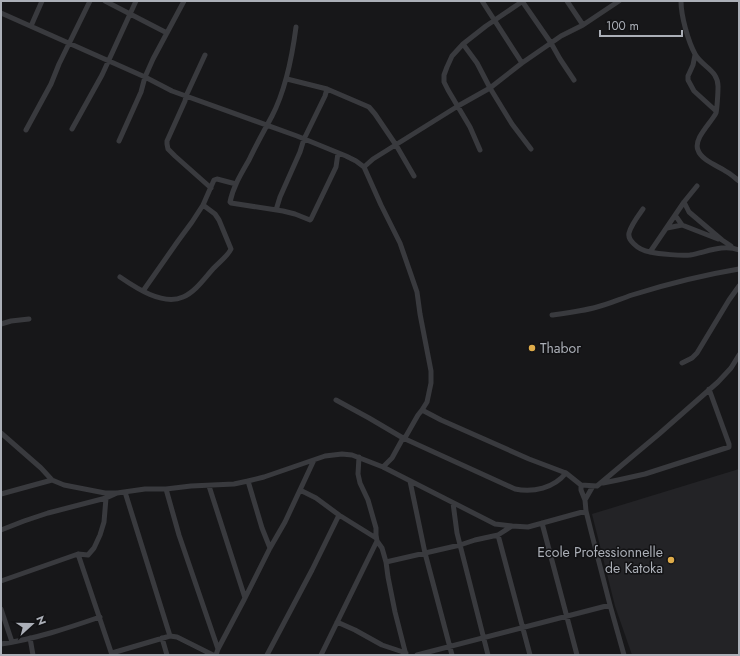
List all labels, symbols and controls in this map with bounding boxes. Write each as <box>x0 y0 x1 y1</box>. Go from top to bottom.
scale bar <box>600 12 682 38</box>
text: 100 m <box>606 17 639 35</box>
place label: Thabor <box>540 338 581 358</box>
marker: Thabor <box>527 343 537 353</box>
place label: Ecole Professionnelle de Katoka <box>537 542 663 578</box>
marker: Ecole Professionnelle de Katoka <box>666 555 676 565</box>
north arrow <box>12 604 52 644</box>
text: N <box>32 613 50 627</box>

